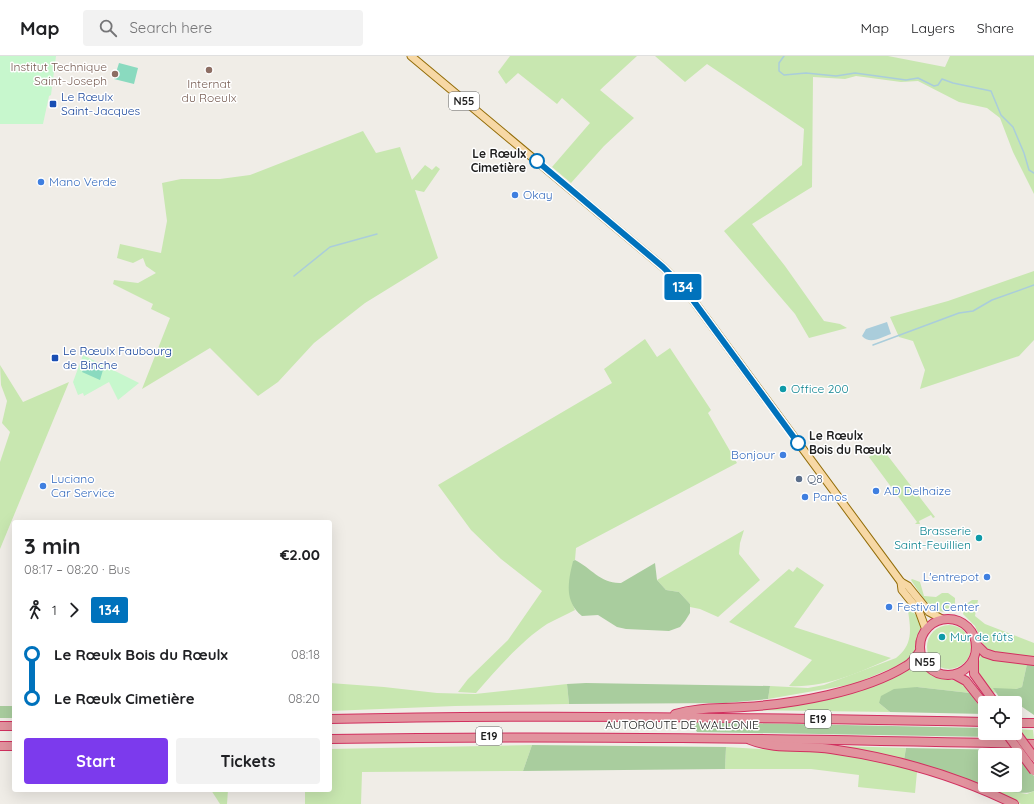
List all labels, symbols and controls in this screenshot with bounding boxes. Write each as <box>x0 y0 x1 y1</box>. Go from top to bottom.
search box <box>83 10 363 46</box>
text: Map <box>20 16 59 40</box>
icon: search <box>97 17 119 39</box>
text: Search here <box>129 18 212 37</box>
text: Map <box>860 19 889 37</box>
text: Layers <box>911 19 955 37</box>
text: Share <box>977 19 1014 37</box>
place label: Institut Technique Saint-Joseph <box>11 59 107 88</box>
marker: Internat du Roeulx <box>204 65 214 75</box>
marker: Institut Technique Saint-Joseph <box>110 69 120 79</box>
place label: Internat du Roeulx <box>182 76 237 105</box>
place label: Le Rœulx Saint-Jacques <box>61 89 141 118</box>
road number: N55 <box>449 92 479 110</box>
marker: Le Rœulx Saint-Jacques <box>48 99 58 109</box>
place label: Le Rœulx Cimetière <box>471 146 526 175</box>
marker: Le Rœulx Cimetière <box>529 153 545 169</box>
place label: Mano Verde <box>49 174 117 189</box>
marker: Mano Verde <box>36 177 46 187</box>
place label: Okay <box>523 187 553 202</box>
marker: Okay <box>510 190 520 200</box>
line badge: 134 <box>660 274 706 300</box>
text: 134 <box>672 278 694 296</box>
place label: Le Rœulx Faubourg de Binche <box>63 343 172 372</box>
marker: Le Rœulx Faubourg de Binche <box>50 353 60 363</box>
place label: Office 200 <box>791 381 849 396</box>
marker: Office 200 <box>778 384 788 394</box>
place label: Le Rœulx Bois du Rœulx <box>809 428 891 457</box>
marker: Le Rœulx Bois du Rœulx <box>790 435 806 451</box>
place label: Bonjour <box>731 447 775 462</box>
marker: Bonjour <box>778 450 788 460</box>
place label: Luciano Car Service <box>51 471 115 500</box>
place label: Q8 <box>807 471 823 486</box>
marker: Q8 <box>794 474 804 484</box>
marker: Luciano Car Service <box>38 481 48 491</box>
place label: AD Delhaize <box>884 483 951 498</box>
marker: AD Delhaize <box>871 486 881 496</box>
place label: Panos <box>813 489 848 504</box>
marker: Panos <box>800 492 810 502</box>
place label: Brasserie Saint-Feuillien <box>894 523 971 552</box>
text: 3 min <box>24 532 81 560</box>
marker: Brasserie Saint-Feuillien <box>974 533 984 543</box>
text: €2.00 <box>280 545 320 564</box>
text: 08:17 – 08:20 · Bus <box>24 561 130 577</box>
place label: L'entrepot <box>923 569 979 584</box>
marker: L'entrepot <box>982 572 992 582</box>
icon: walk <box>24 599 46 621</box>
icon: forward <box>63 599 85 621</box>
place label: Festival Center <box>897 599 980 614</box>
text: 134 <box>99 601 120 619</box>
text: 1 <box>52 602 57 618</box>
marker: Festival Center <box>884 602 894 612</box>
place label: Mur de fûts <box>950 629 1013 644</box>
marker: Mur de fûts <box>937 632 947 642</box>
text: Le Rœulx Bois du Rœulx <box>54 645 228 664</box>
text: 08:18 <box>291 646 320 662</box>
road number: N55 <box>910 653 940 671</box>
text: Le Rœulx Cimetière <box>54 689 195 708</box>
text: 08:20 <box>288 690 320 706</box>
map controls <box>978 696 1022 792</box>
button: locate <box>978 696 1022 740</box>
road number: E19 <box>805 710 831 728</box>
street label: AUTOROUTE DE WALLONIE <box>605 717 759 732</box>
road number: E19 <box>476 727 502 745</box>
button: Start <box>24 738 168 784</box>
button: Tickets <box>176 738 320 784</box>
button: layers <box>978 748 1022 792</box>

